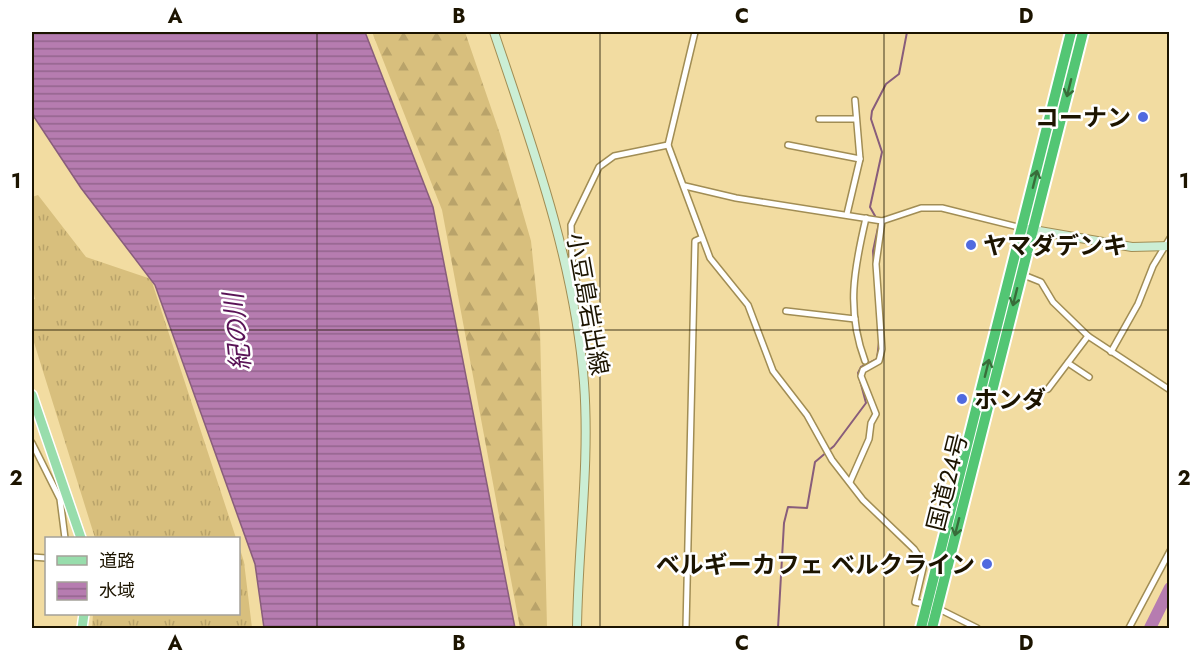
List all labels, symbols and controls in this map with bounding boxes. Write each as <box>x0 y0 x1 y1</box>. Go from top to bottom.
text: A <box>167 2 183 31</box>
text: B <box>452 2 466 31</box>
text: C <box>735 2 749 31</box>
text: D <box>1019 2 1033 31</box>
one-way arrow <box>1062 78 1074 97</box>
place label: コーナン <box>1035 100 1131 135</box>
marker: コーナン <box>1136 110 1150 124</box>
text: 1 <box>11 167 21 196</box>
text: 1 <box>1179 167 1189 196</box>
one-way arrow <box>1029 170 1041 189</box>
place label: ヤマダデンキ <box>983 228 1127 263</box>
street label: 小豆島岩出線 <box>558 230 618 378</box>
marker: ヤマダデンキ <box>964 238 978 252</box>
water label: 紀の川 <box>214 288 260 373</box>
one-way arrow <box>1009 288 1021 307</box>
one-way arrow <box>981 359 993 378</box>
place label: ホンダ <box>974 382 1046 417</box>
marker: ホンダ <box>955 392 969 406</box>
street label: 国道24号 <box>918 429 976 535</box>
text: 2 <box>9 464 23 493</box>
text: 2 <box>1177 464 1191 493</box>
one-way arrow <box>951 517 963 536</box>
legend <box>45 537 240 615</box>
place label: ベルギーカフェ ベルクライン <box>656 547 975 582</box>
text: 道路 <box>99 548 135 574</box>
marker: ベルギーカフェ ベルクライン <box>980 557 994 571</box>
text: 水域 <box>99 578 135 604</box>
text: A <box>167 629 183 658</box>
text: B <box>452 629 466 658</box>
text: C <box>735 629 749 658</box>
text: D <box>1019 629 1033 658</box>

